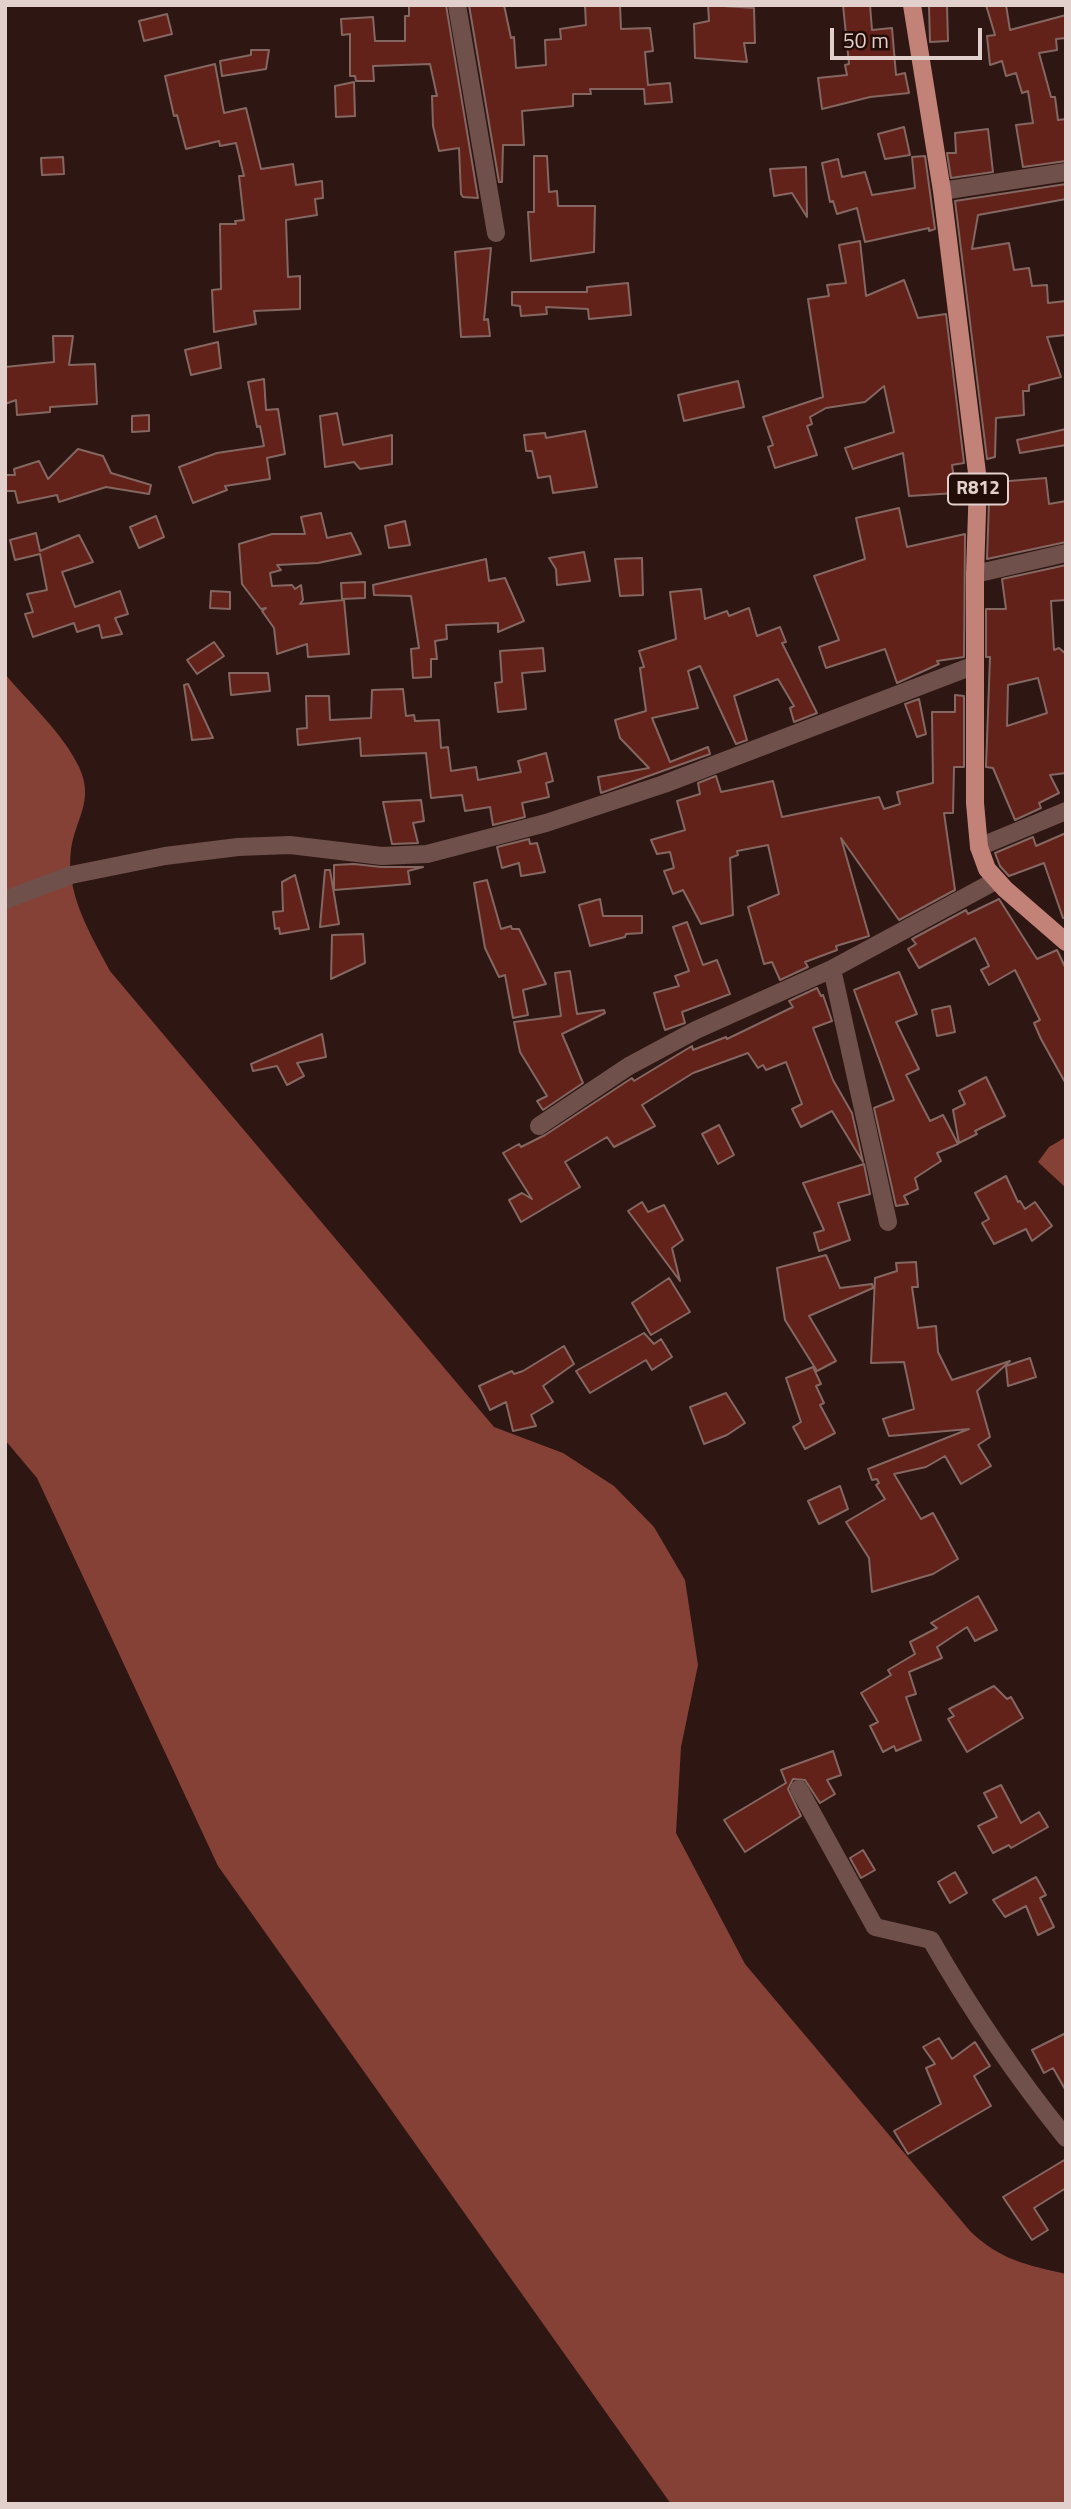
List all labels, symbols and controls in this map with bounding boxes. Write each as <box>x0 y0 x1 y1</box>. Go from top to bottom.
scale bar <box>833 14 985 58</box>
text: 50 m <box>843 24 889 56</box>
road number: R812 <box>948 474 1008 504</box>

